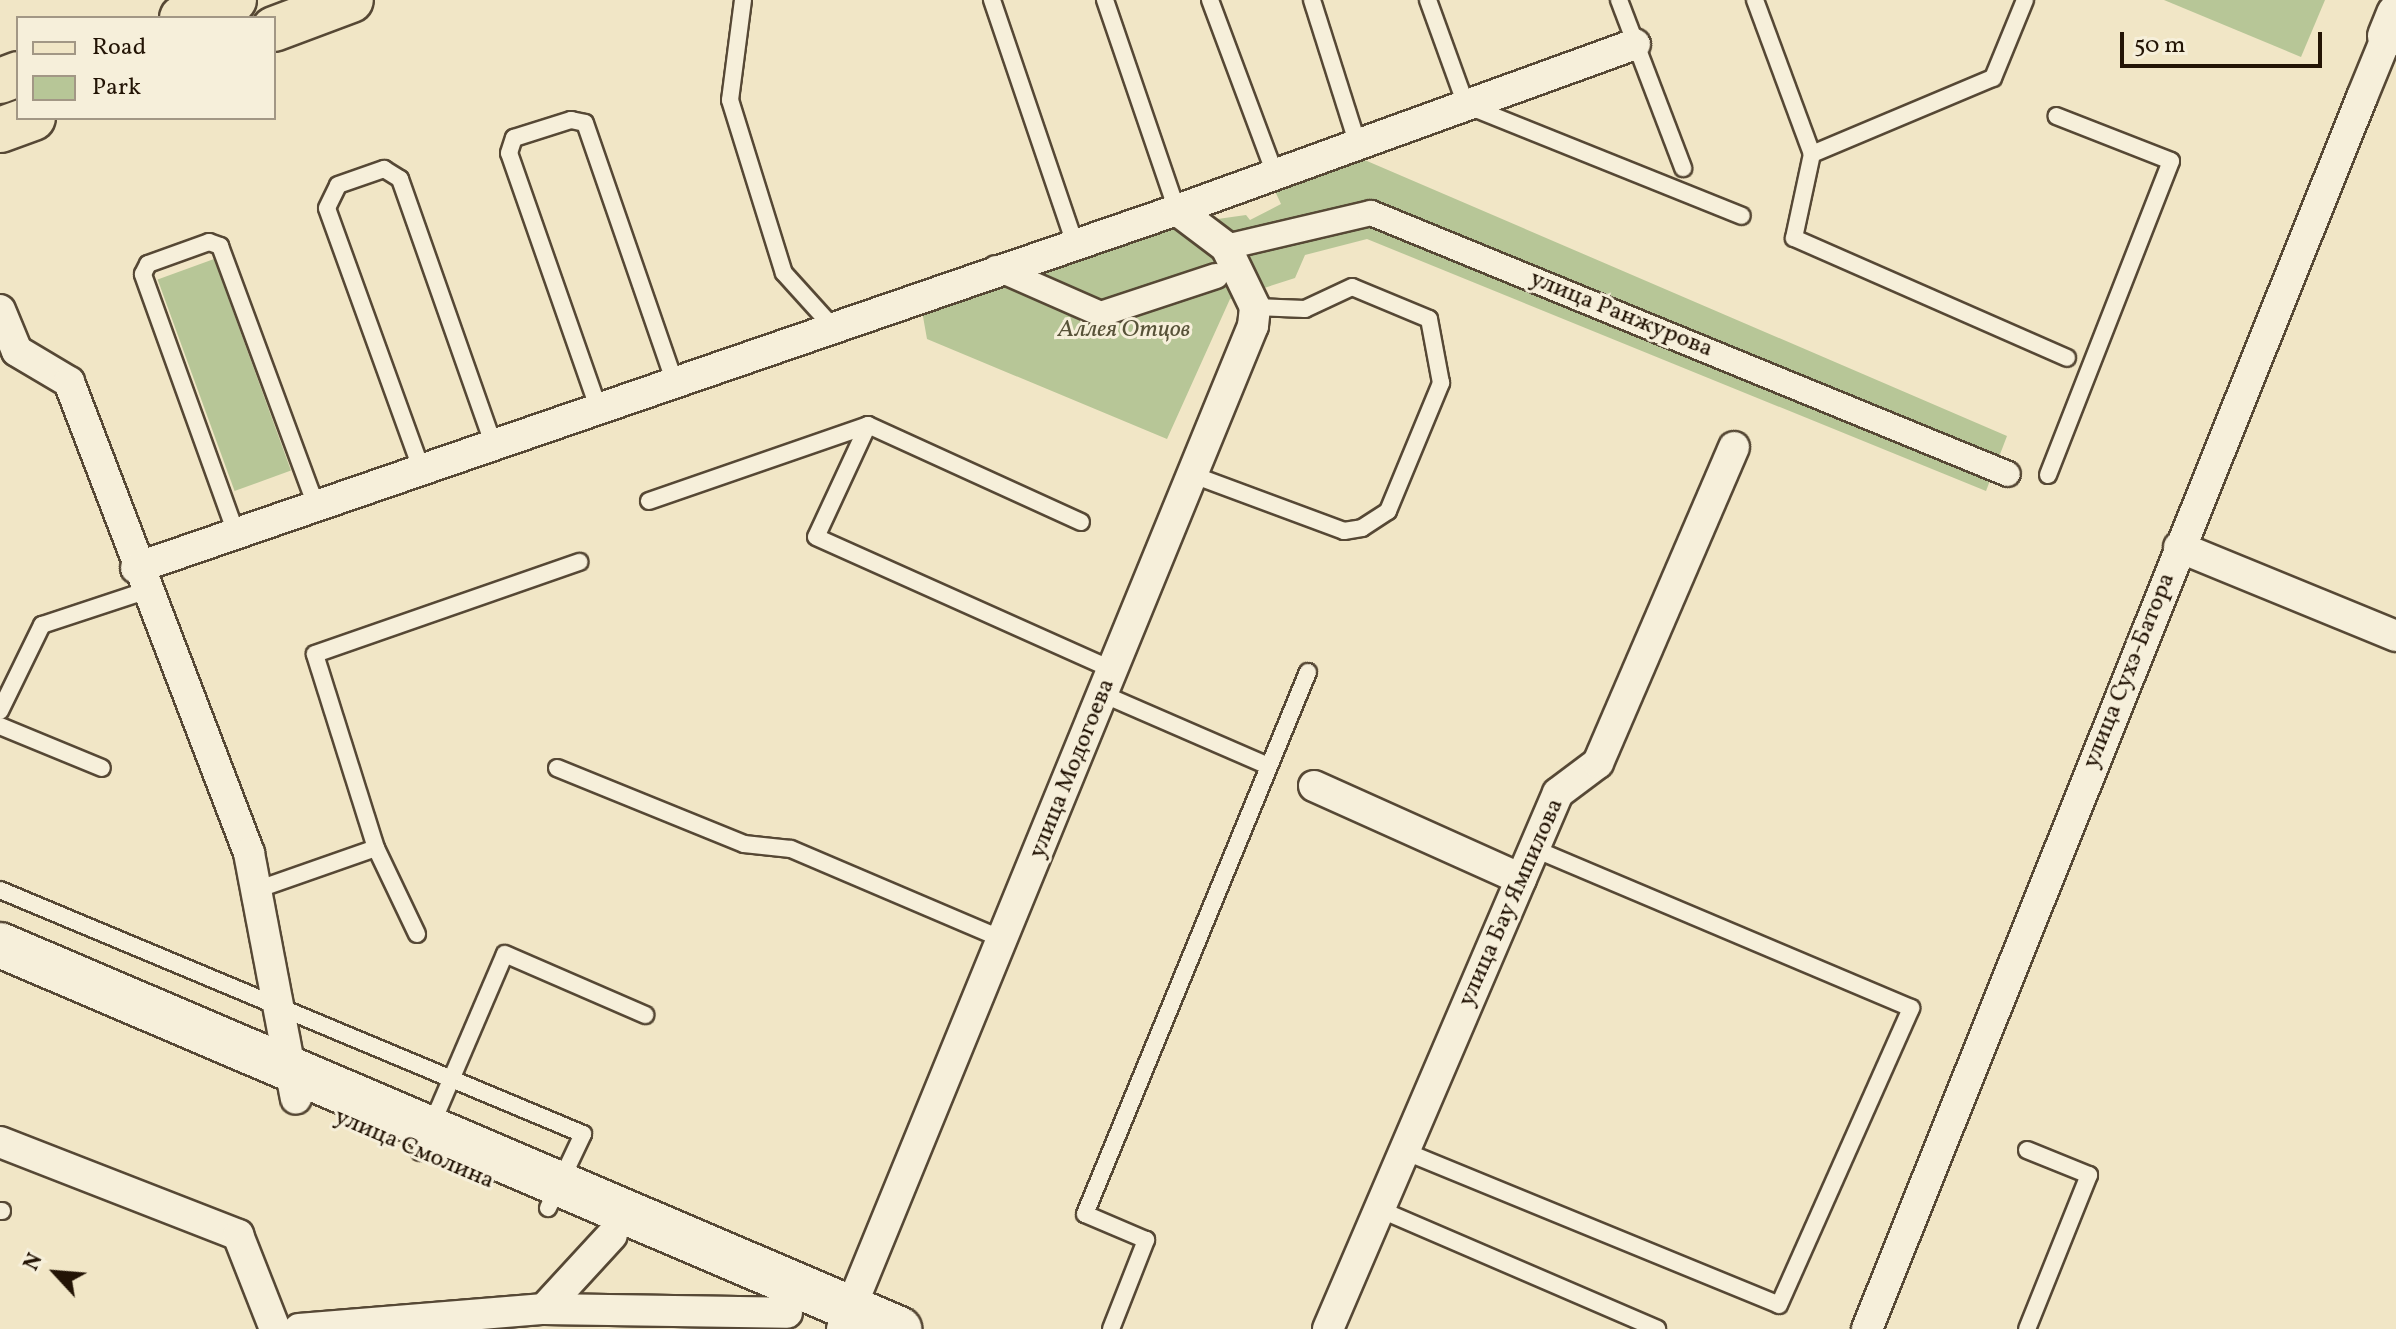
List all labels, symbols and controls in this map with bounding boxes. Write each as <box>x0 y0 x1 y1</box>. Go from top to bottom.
legend <box>16 16 276 120</box>
scale bar <box>2124 16 2326 66</box>
text: 50 m <box>2134 29 2186 63</box>
text: Road <box>92 31 146 65</box>
text: Park <box>92 71 141 105</box>
street label: улица Ранжурова <box>1525 265 1717 365</box>
park label: Аллея Отцов <box>1058 317 1190 345</box>
street label: улица Сухэ-Батора <box>2078 569 2182 773</box>
street label: улица Модогоева <box>1024 675 1122 863</box>
street label: улица Бау Ямпилова <box>1453 794 1571 1012</box>
street label: улица Смолина <box>330 1103 498 1197</box>
north arrow <box>16 1233 96 1313</box>
text: N <box>17 1248 51 1276</box>

